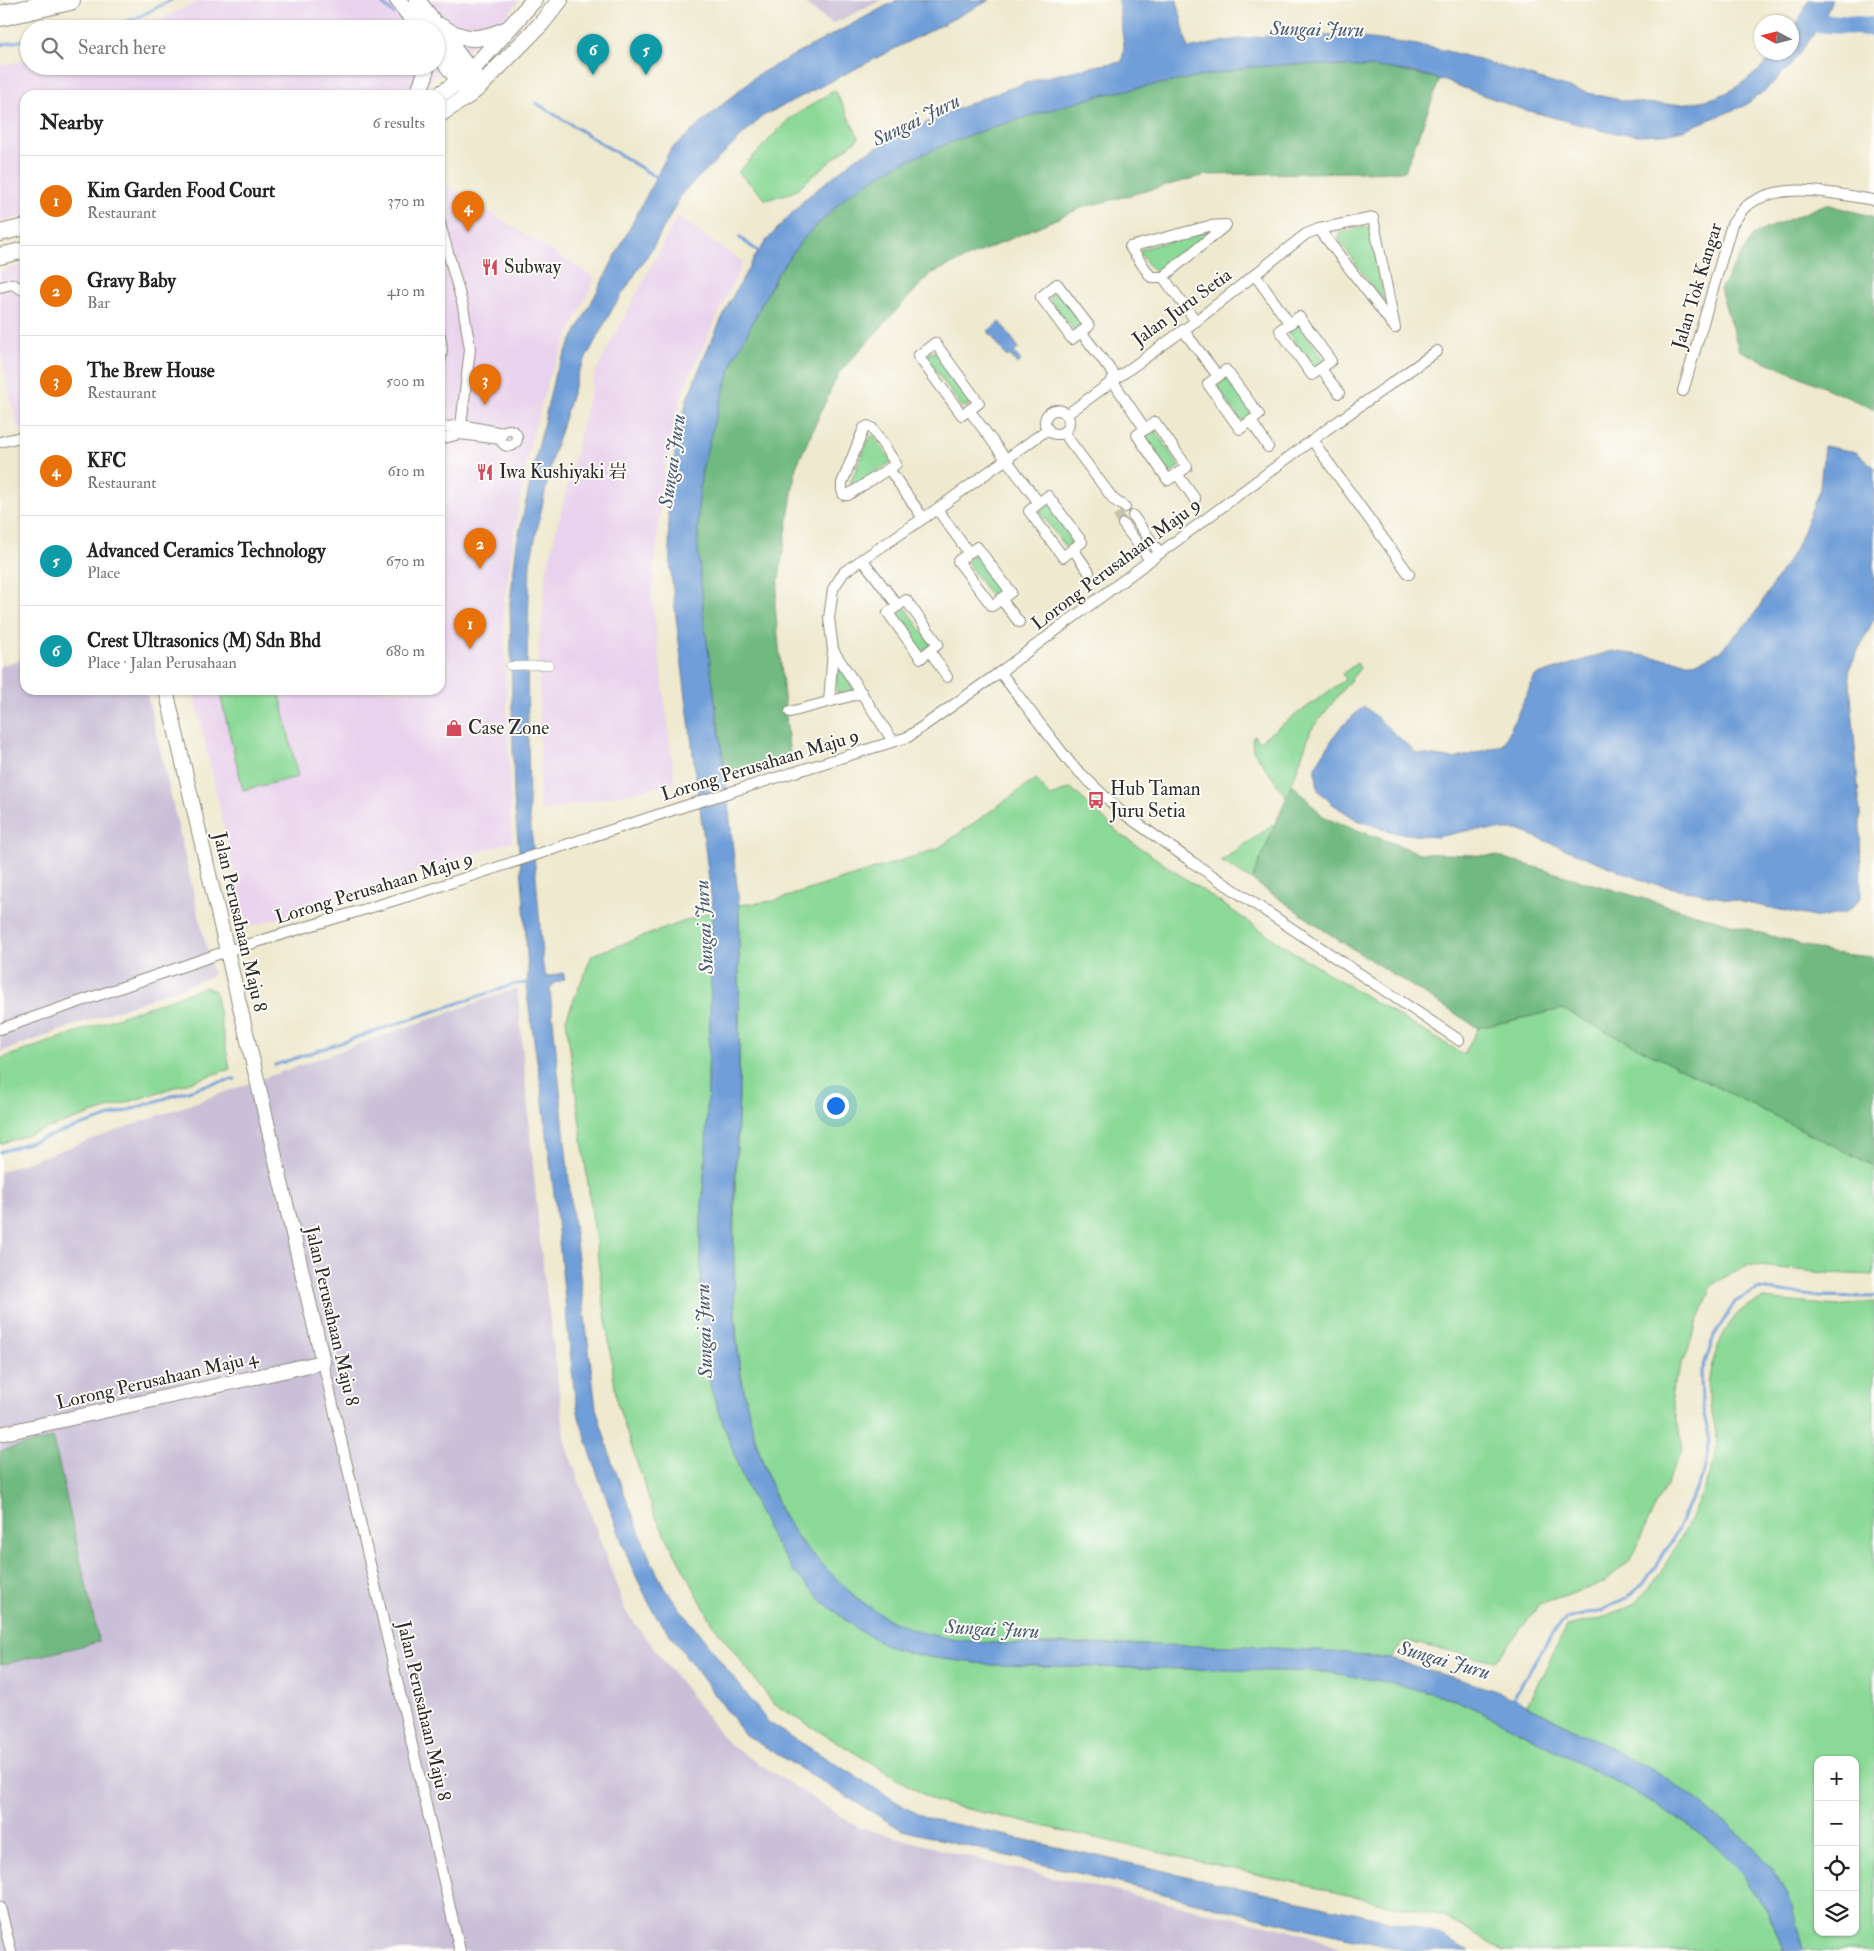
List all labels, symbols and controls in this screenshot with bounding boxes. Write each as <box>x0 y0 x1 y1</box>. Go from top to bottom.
north arrow <box>1754 15 1799 60</box>
water label: Sungai Juru <box>1269 16 1364 42</box>
search box <box>20 20 445 75</box>
icon: search <box>38 34 66 62</box>
pin: 6 <box>577 34 609 75</box>
pin: 5 <box>630 34 662 75</box>
text: Search here <box>78 36 166 60</box>
water label: Sungai Juru <box>867 88 964 152</box>
text: Nearby <box>40 109 103 136</box>
text: 6 results <box>373 113 425 133</box>
text: Kim Garden Food Court <box>87 179 275 203</box>
text: 1 <box>53 191 59 211</box>
text: 370 m <box>388 191 425 211</box>
pin: 4 <box>452 191 484 232</box>
text: Restaurant <box>87 203 156 223</box>
street label: Jalan Tok Kangar <box>1666 220 1728 353</box>
place label: Subway <box>504 255 562 279</box>
restaurant icon: Subway <box>480 257 500 277</box>
street label: Jalan Juru Setia <box>1127 263 1237 352</box>
text: Gravy Baby <box>87 269 176 293</box>
text: 2 <box>52 281 60 301</box>
text: 410 m <box>387 281 425 301</box>
text: Bar <box>87 293 110 313</box>
text: The Brew House <box>87 359 215 383</box>
pin: 3 <box>469 364 501 405</box>
text: 3 <box>53 371 59 391</box>
text: 500 m <box>386 371 425 391</box>
text: Restaurant <box>87 383 156 403</box>
water label: Sungai Juru <box>653 412 691 511</box>
text: KFC <box>87 449 126 473</box>
place label: Iwa Kushiyaki 岩 <box>499 460 627 484</box>
text: 4 <box>52 461 60 481</box>
text: 610 m <box>387 461 425 481</box>
restaurant icon: Iwa Kushiyaki 岩 <box>475 462 495 482</box>
text: Restaurant <box>87 473 156 493</box>
street label: Lorong Perusahaan Maju 9 <box>1027 493 1205 635</box>
pin: 2 <box>464 528 496 569</box>
text: Advanced Ceramics Technology <box>87 539 326 563</box>
text: 5 <box>52 551 60 571</box>
text: 670 m <box>386 551 425 571</box>
text: Place <box>87 563 120 583</box>
pin: 1 <box>454 608 486 649</box>
text: Crest Ultrasonics (M) Sdn Bhd <box>87 629 321 653</box>
text: 6 <box>52 641 60 661</box>
text: 680 m <box>385 641 425 661</box>
text: Place · Jalan Perusahaan <box>87 653 237 673</box>
place label: Case Zone <box>468 716 549 740</box>
shop icon: Case Zone <box>444 718 464 738</box>
street label: Lorong Perusahaan Maju 9 <box>658 723 862 807</box>
place label: Hub Taman Juru Setia <box>1109 777 1201 823</box>
bus stop icon: Hub Taman Juru Setia <box>1086 790 1106 810</box>
street label: Jalan Perusahaan Maju 8 <box>207 829 272 1014</box>
street label: Lorong Perusahaan Maju 9 <box>272 846 476 930</box>
water label: Sungai Juru <box>689 879 719 976</box>
your location <box>823 1093 849 1119</box>
street label: Jalan Perusahaan Maju 8 <box>299 1223 364 1408</box>
water label: Sungai Juru <box>690 1283 718 1380</box>
street label: Lorong Perusahaan Maju 4 <box>54 1345 261 1415</box>
water label: Sungai Juru <box>943 1614 1040 1644</box>
street label: Jalan Perusahaan Maju 8 <box>391 1618 456 1803</box>
water label: Sungai Juru <box>1394 1635 1493 1685</box>
map controls <box>1814 1756 1859 1936</box>
button: + <box>1814 1756 1859 1801</box>
button: − <box>1814 1801 1859 1846</box>
button: locate <box>1814 1846 1859 1891</box>
button: layers <box>1814 1891 1859 1936</box>

